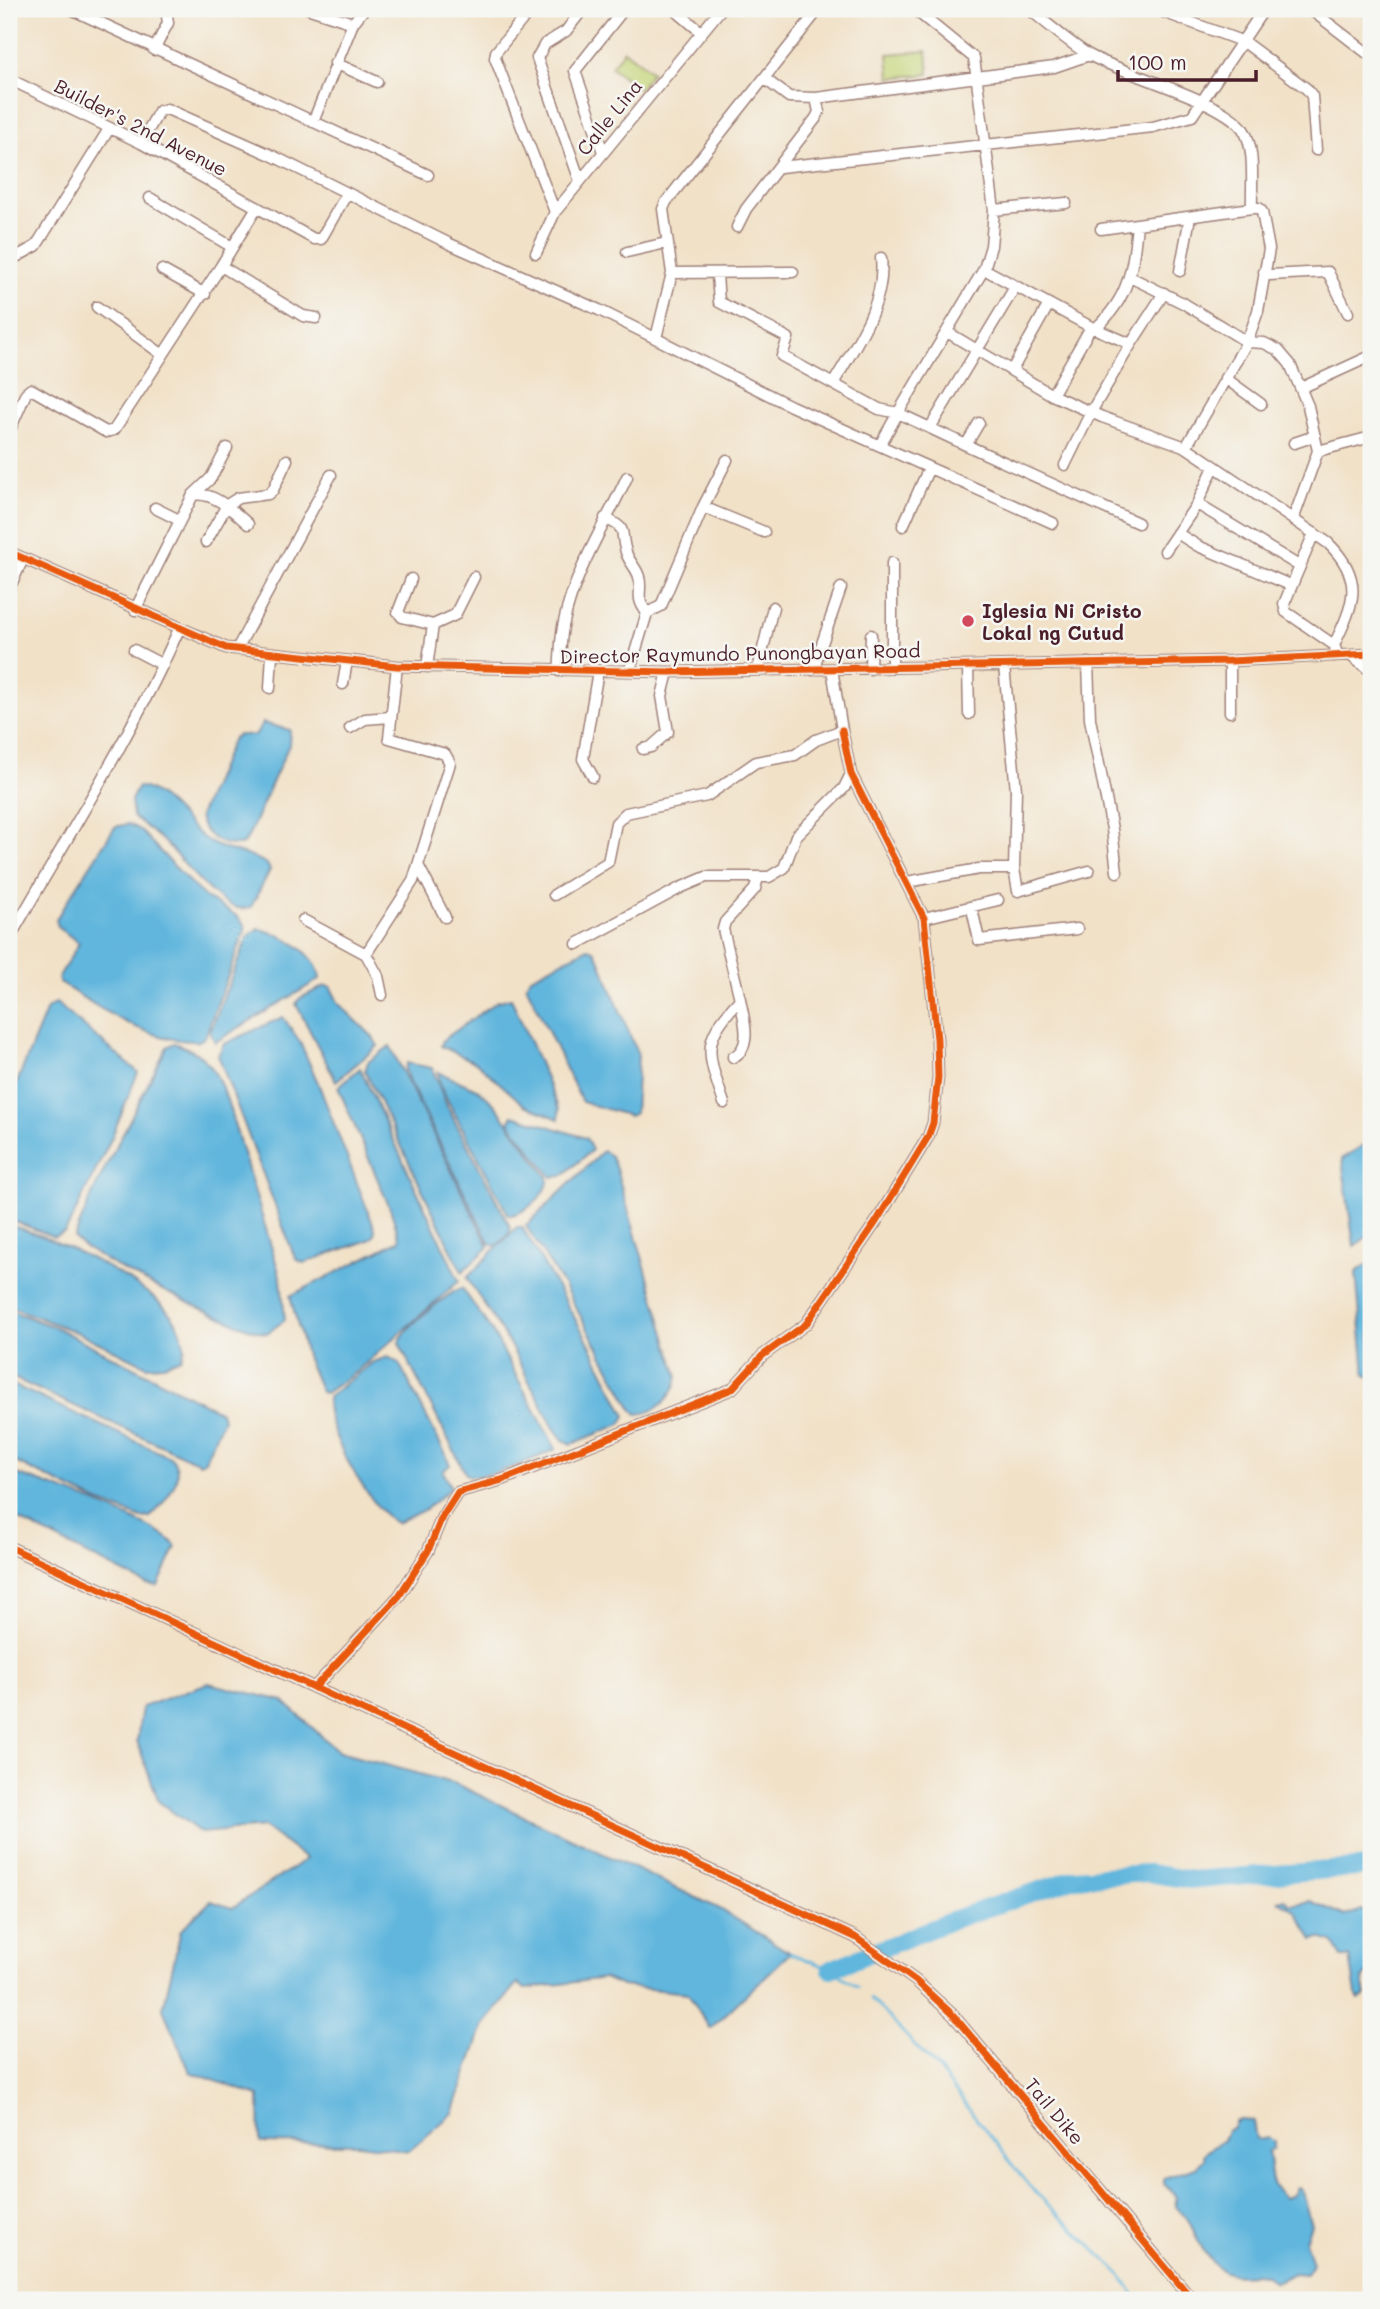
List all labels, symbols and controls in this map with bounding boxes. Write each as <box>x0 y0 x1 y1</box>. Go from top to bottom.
scale bar <box>1118 38 1256 82</box>
text: 100 m <box>1128 48 1187 75</box>
street label: Builder's 2nd Avenue <box>50 73 232 181</box>
street label: Calle Lina <box>571 74 647 160</box>
place label: Iglesia Ni Cristo Lokal ng Cutud <box>982 598 1142 645</box>
marker: Iglesia Ni Cristo Lokal ng Cutud <box>960 613 976 629</box>
street label: Director Raymundo Punongbayan Road <box>559 637 921 669</box>
street label: Tail Dike <box>1020 2072 1090 2150</box>

